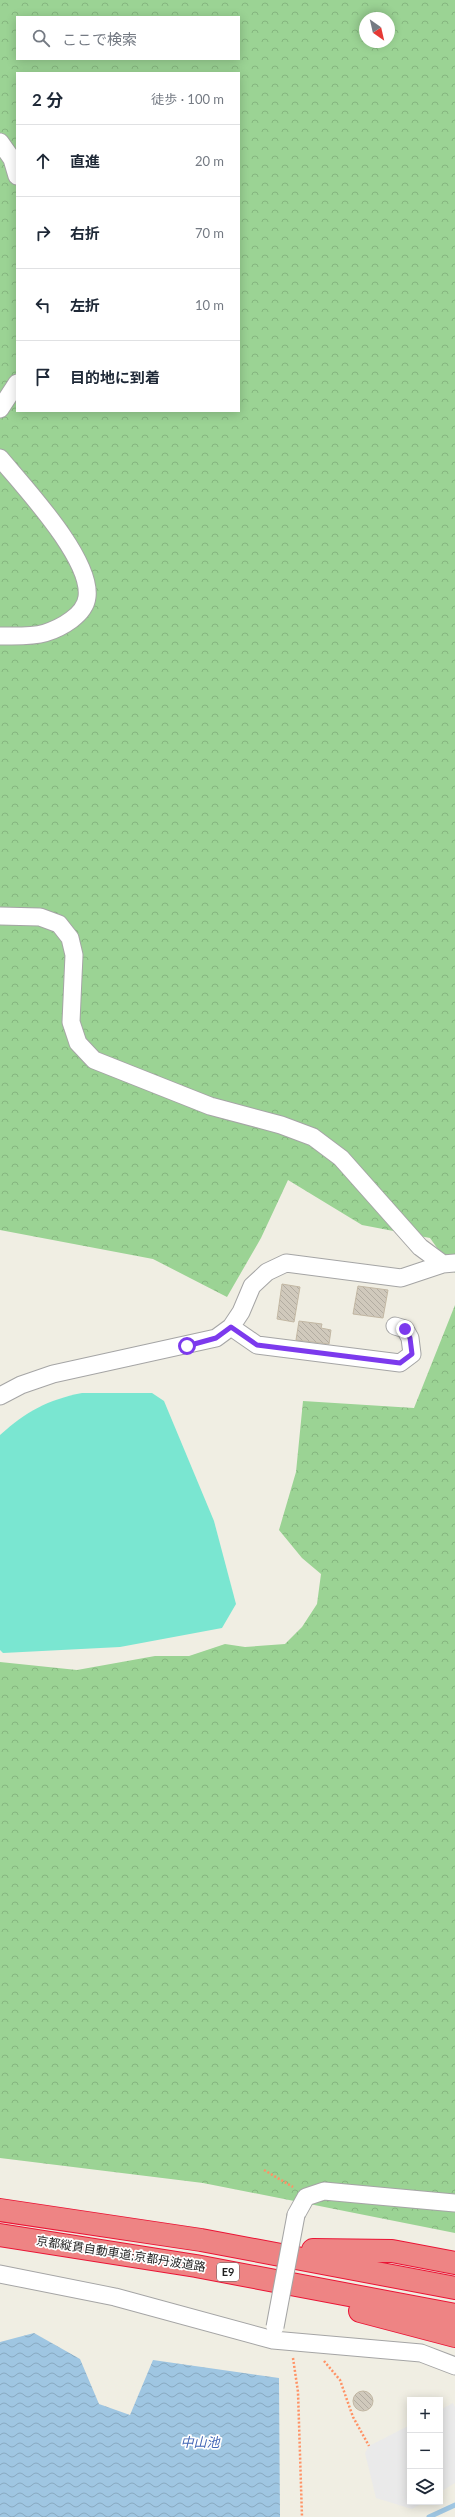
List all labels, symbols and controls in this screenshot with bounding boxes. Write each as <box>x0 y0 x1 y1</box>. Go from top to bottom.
north arrow <box>359 12 395 48</box>
search box <box>16 16 240 60</box>
icon: search <box>30 27 52 49</box>
text: ここで検索 <box>62 30 137 48</box>
text: 2 分 <box>32 89 63 110</box>
text: 徒歩 · 100 m <box>151 91 224 107</box>
icon: ahead <box>32 150 54 172</box>
text: 直進 <box>70 152 100 170</box>
text: 20 m <box>195 153 224 169</box>
icon: right <box>32 222 54 244</box>
text: 右折 <box>70 224 100 242</box>
text: 70 m <box>195 225 224 241</box>
icon: left <box>32 294 54 316</box>
text: 左折 <box>70 296 100 314</box>
text: 10 m <box>195 297 224 313</box>
icon: arrive <box>32 366 54 388</box>
text: 目的地に到着 <box>70 368 160 386</box>
route end <box>396 1320 414 1338</box>
route start <box>178 1337 196 1355</box>
street label: 京都縦貫自動車道;京都丹波道路 <box>35 2233 207 2274</box>
road number: E9 <box>217 2263 239 2281</box>
map controls <box>407 2397 443 2505</box>
button: + <box>407 2397 443 2433</box>
button: − <box>407 2433 443 2469</box>
water label: 中山池 <box>180 2434 221 2450</box>
button: layers <box>407 2469 443 2505</box>

